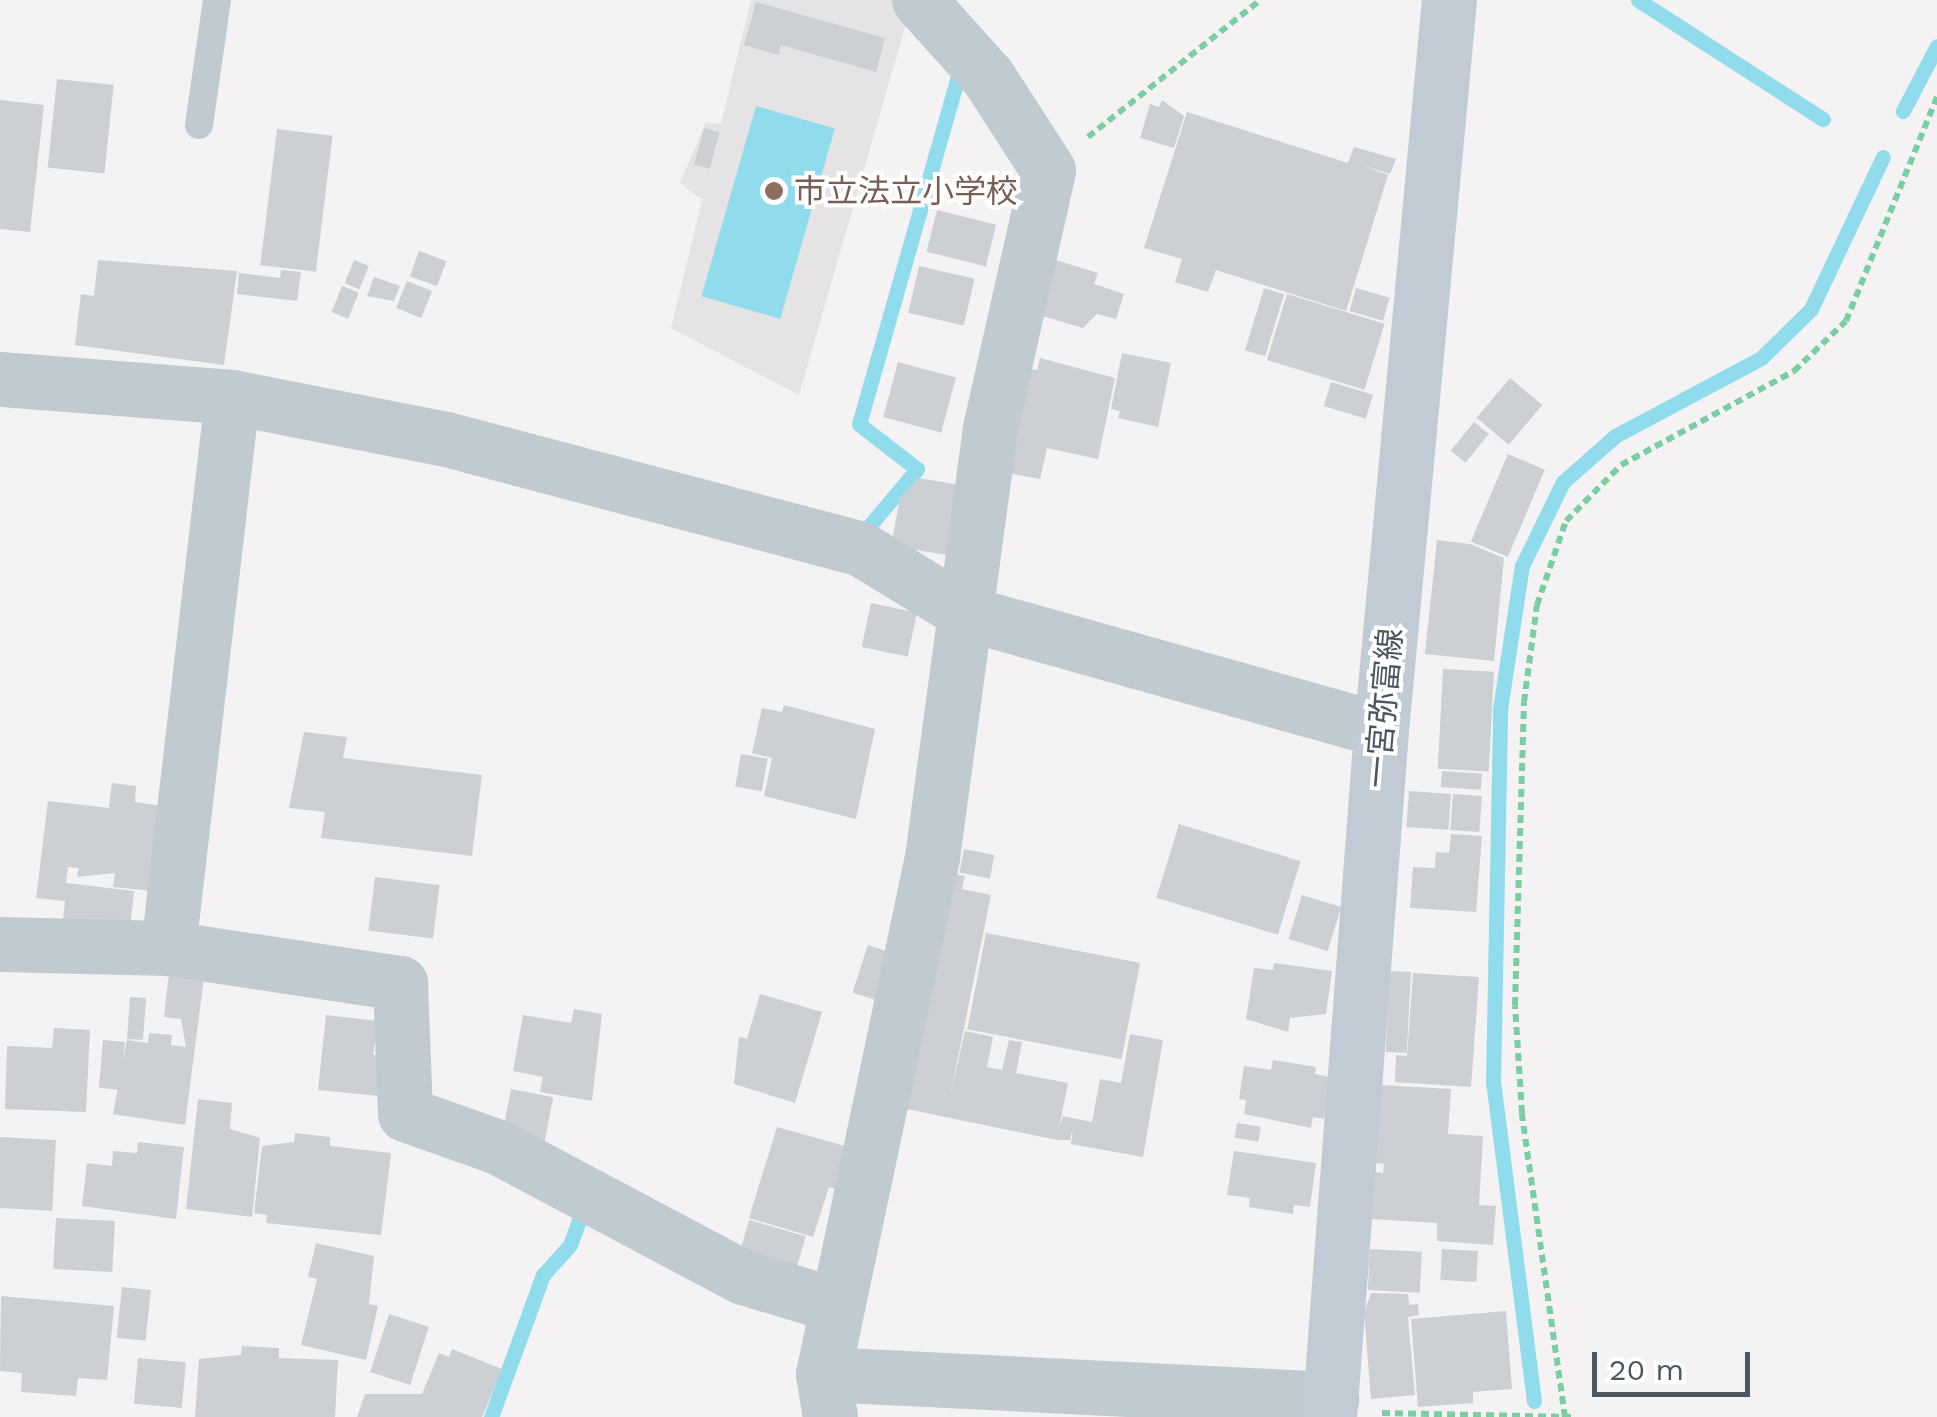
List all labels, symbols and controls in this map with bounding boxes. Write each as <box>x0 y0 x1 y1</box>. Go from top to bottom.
place label: 市立法立小学校 <box>794 172 1018 210</box>
marker: 市立法立小学校 <box>763 180 785 202</box>
street label: 一宮弥富線 <box>1358 627 1410 789</box>
scale bar <box>1597 1332 1754 1394</box>
text: 20 m <box>1609 1352 1684 1387</box>

